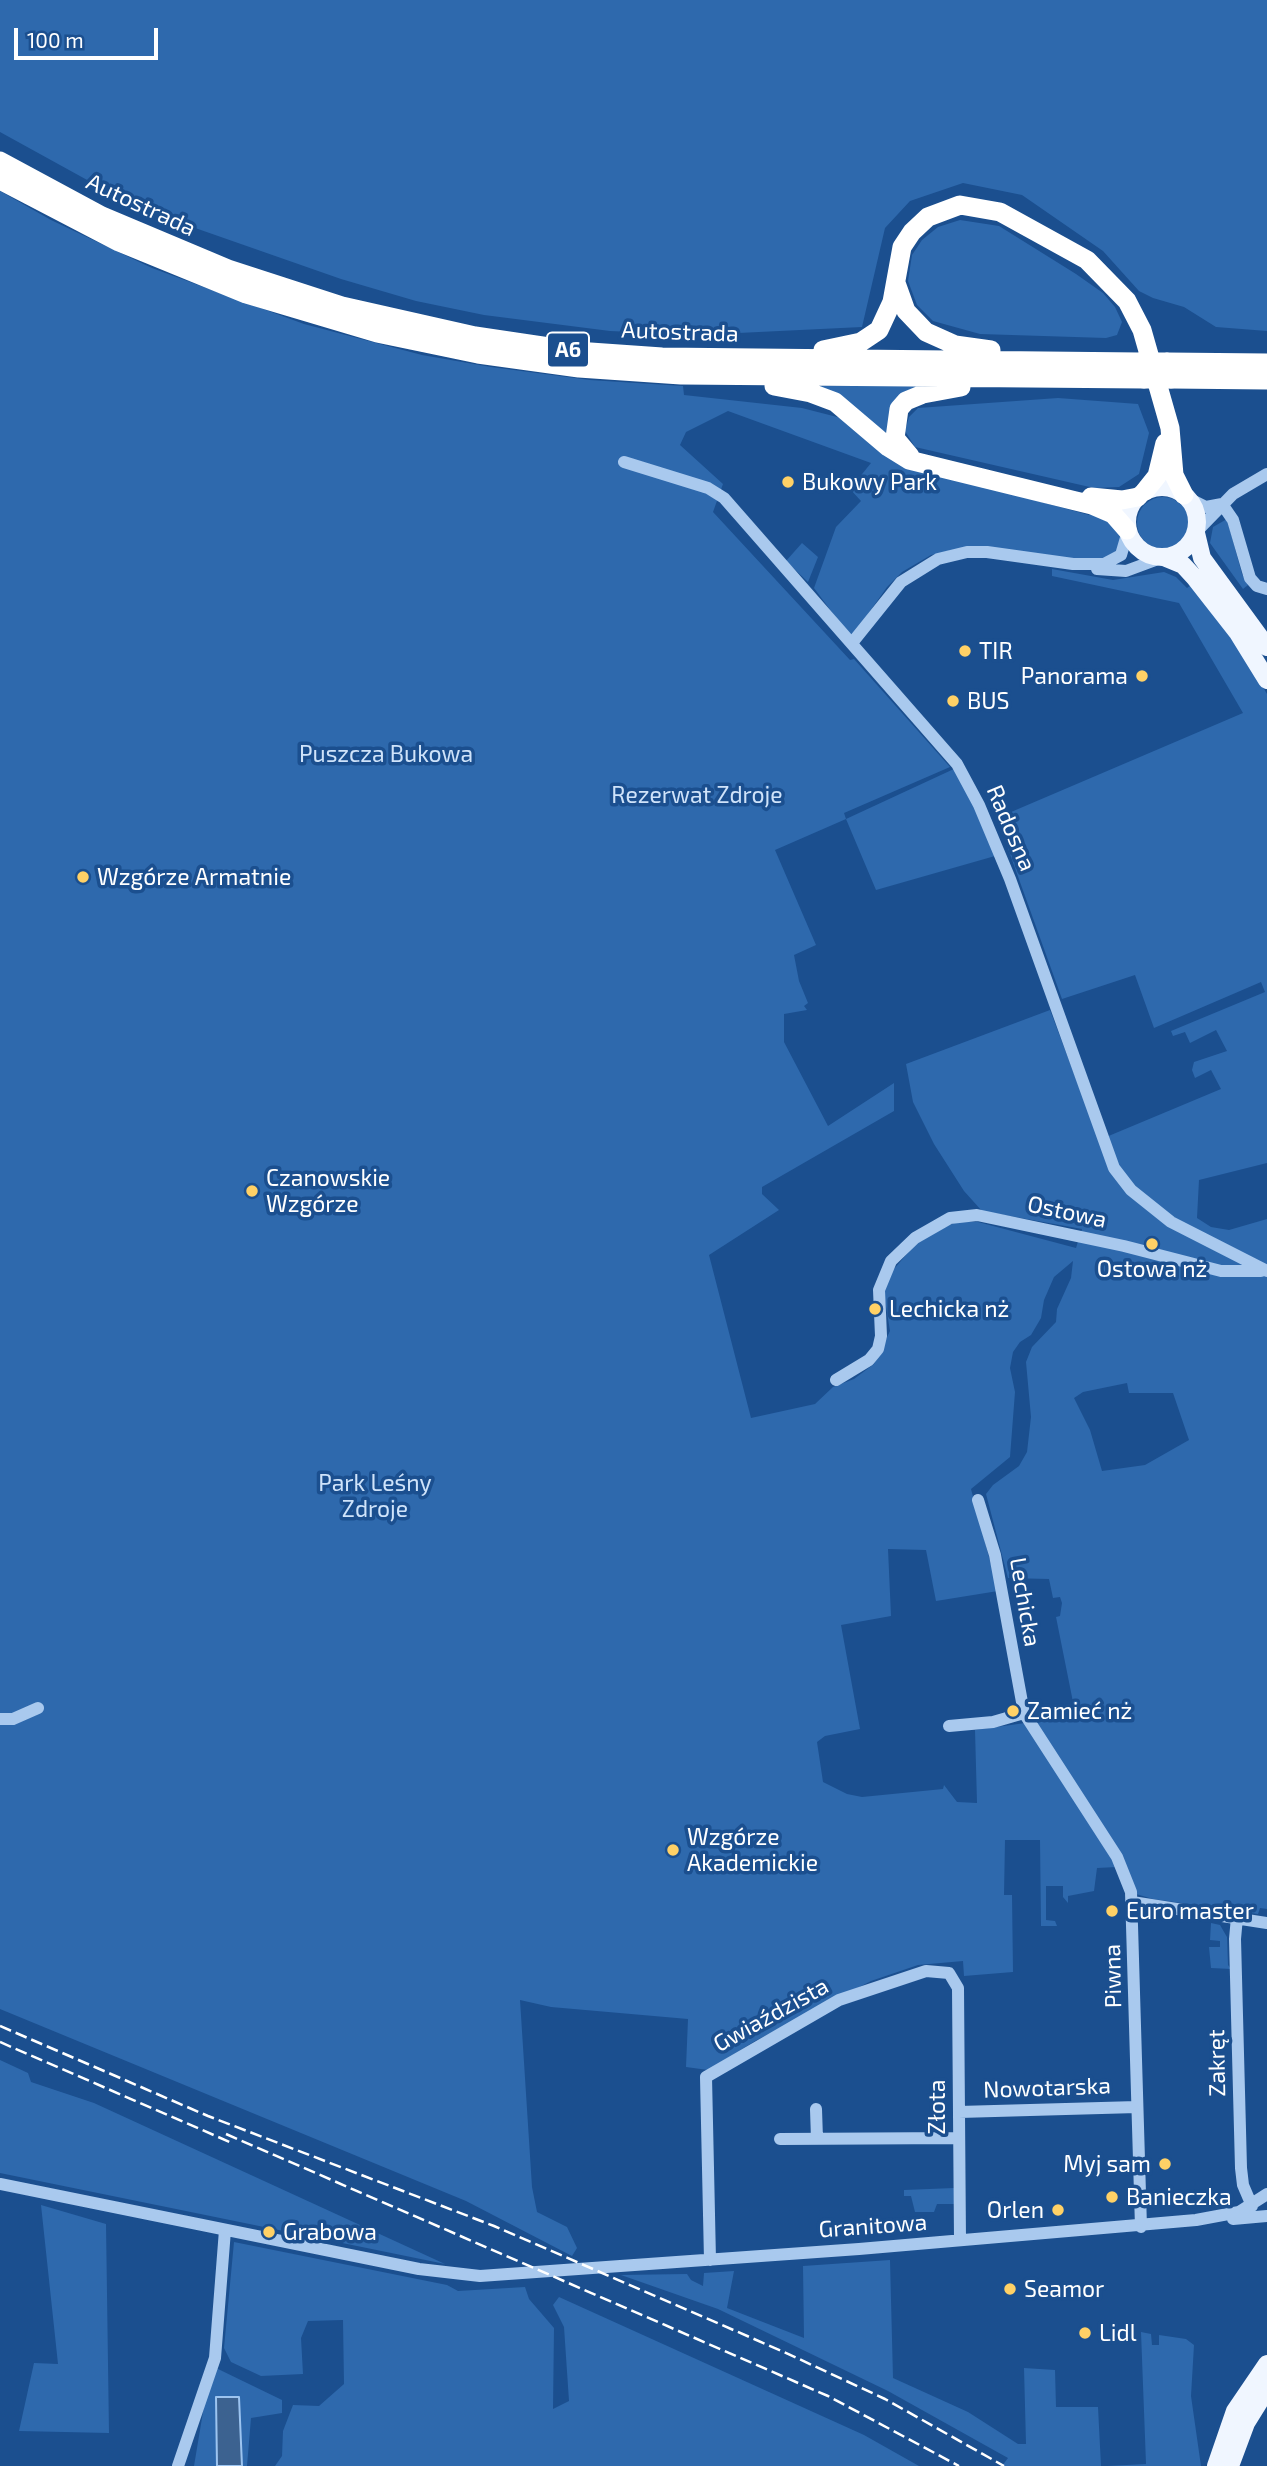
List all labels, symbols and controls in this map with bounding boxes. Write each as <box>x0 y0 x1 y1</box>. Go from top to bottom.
scale bar <box>18 14 161 58</box>
text: 100 m <box>27 27 84 52</box>
street label: Autostrada <box>82 168 200 242</box>
street label: Autostrada <box>621 316 739 348</box>
road number: A6 <box>547 332 589 368</box>
place label: Bukowy Park <box>802 468 937 496</box>
marker: Bukowy Park <box>780 474 796 490</box>
place label: TIR <box>979 637 1013 665</box>
marker: TIR <box>957 643 973 659</box>
place label: Panorama <box>1021 662 1128 690</box>
marker: Panorama <box>1134 668 1150 684</box>
place label: BUS <box>967 687 1009 715</box>
marker: BUS <box>945 693 961 709</box>
park label: Puszcza Bukowa <box>299 740 473 768</box>
park label: Rezerwat Zdroje <box>611 781 783 809</box>
street label: Radosna <box>981 781 1041 875</box>
place label: Wzgórze Armatnie <box>97 863 291 891</box>
marker: Wzgórze Armatnie <box>75 869 91 885</box>
place label: Czanowskie Wzgórze <box>266 1164 390 1218</box>
marker: Czanowskie Wzgórze <box>244 1183 260 1199</box>
street label: Ostowa <box>1025 1190 1109 1234</box>
marker: Ostowa nż <box>1144 1236 1160 1252</box>
place label: Ostowa nż <box>1097 1255 1207 1283</box>
place label: Lechicka nż <box>889 1295 1009 1323</box>
marker: Lechicka nż <box>867 1301 883 1317</box>
park label: Park Leśny Zdroje <box>318 1469 432 1523</box>
street label: Lechicka <box>1004 1555 1046 1649</box>
place label: Zamieć nż <box>1027 1697 1132 1725</box>
marker: Zamieć nż <box>1005 1703 1021 1719</box>
place label: Wzgórze Akademickie <box>687 1823 818 1877</box>
marker: Wzgórze Akademickie <box>665 1842 681 1858</box>
place label: Euro master <box>1126 1897 1254 1925</box>
marker: Euro master <box>1104 1903 1120 1919</box>
street label: Piwna <box>1099 1944 1127 2008</box>
street label: Gwiaździsta <box>709 1972 833 2058</box>
street label: Zakręt <box>1203 2029 1231 2097</box>
street label: Nowotarska <box>983 2072 1111 2104</box>
street label: Złota <box>923 2080 951 2134</box>
place label: Myj sam <box>1063 2150 1151 2178</box>
marker: Myj sam <box>1157 2156 1173 2172</box>
place label: Banieczka <box>1126 2183 1232 2211</box>
marker: Banieczka <box>1104 2189 1120 2205</box>
place label: Orlen <box>987 2196 1044 2224</box>
marker: Orlen <box>1050 2202 1066 2218</box>
street label: Granitowa <box>818 2208 928 2244</box>
place label: Grabowa <box>283 2218 377 2246</box>
marker: Grabowa <box>261 2224 277 2240</box>
place label: Seamor <box>1024 2275 1104 2303</box>
marker: Seamor <box>1002 2281 1018 2297</box>
place label: Lidl <box>1099 2319 1137 2347</box>
marker: Lidl <box>1077 2325 1093 2341</box>

